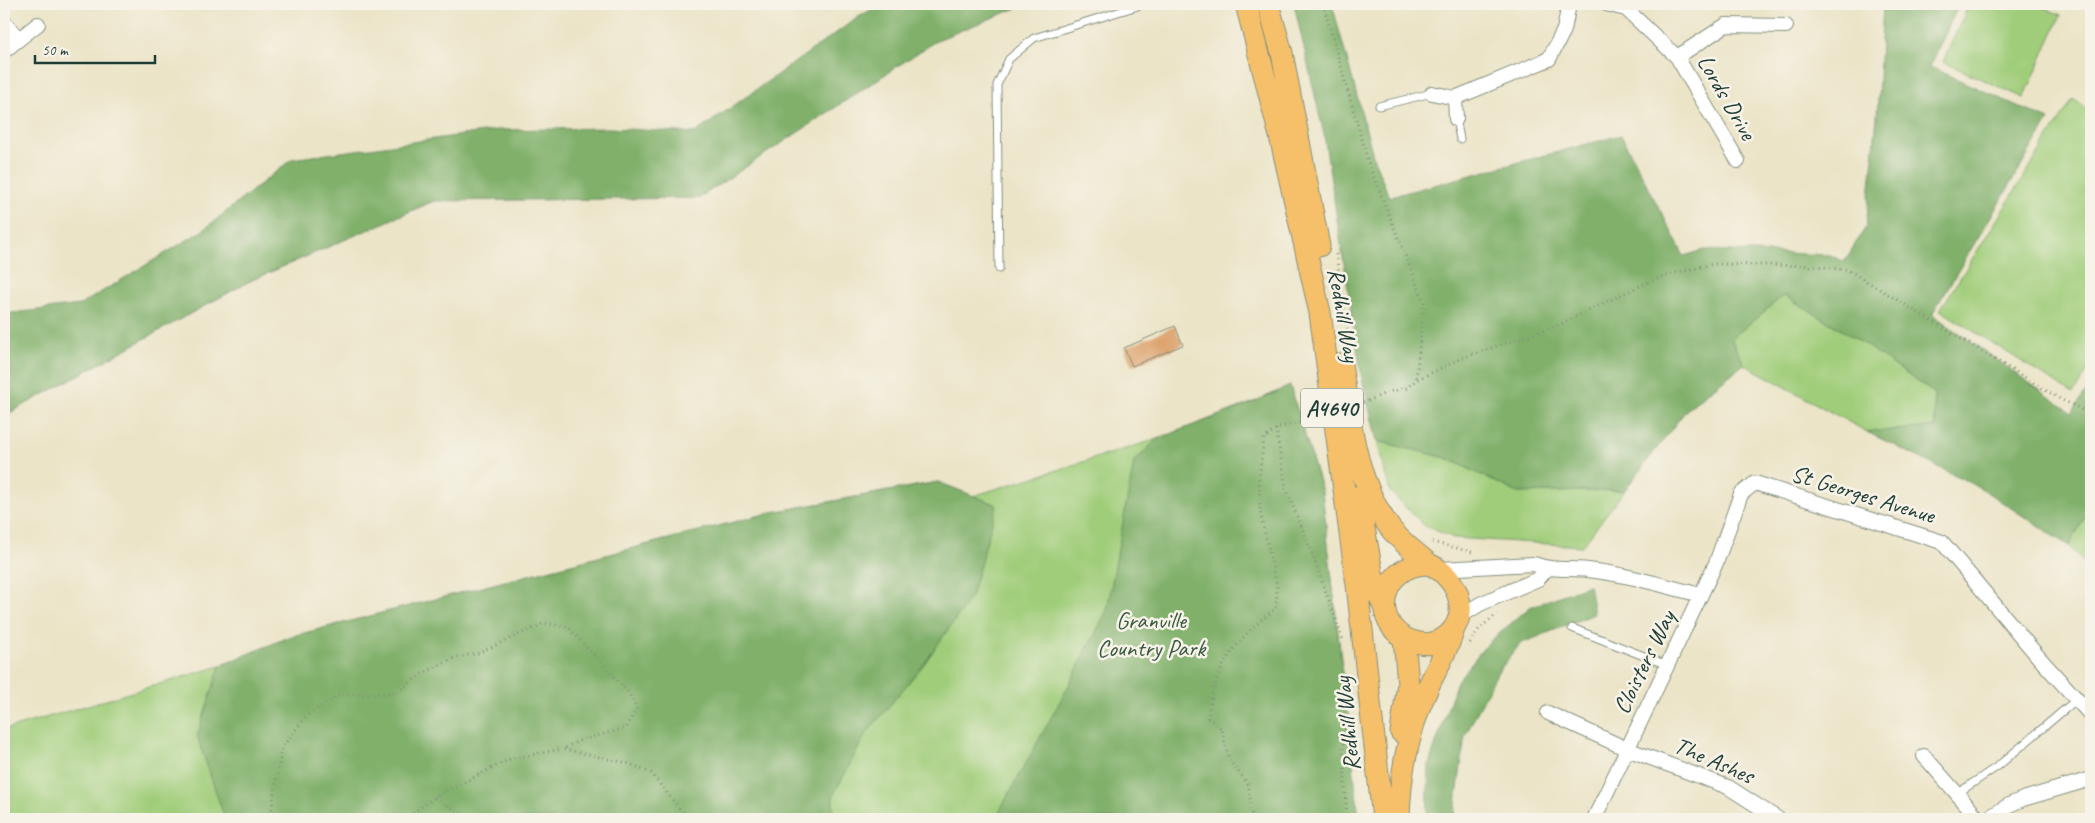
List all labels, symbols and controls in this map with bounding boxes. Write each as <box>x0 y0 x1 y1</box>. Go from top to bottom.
scale bar <box>35 32 155 64</box>
text: 50 m <box>42 41 69 60</box>
street label: Lords Drive <box>1691 49 1764 147</box>
street label: Redhill Way <box>1321 266 1367 366</box>
road number: A4640 <box>1301 388 1363 428</box>
street label: St Georges Avenue <box>1788 458 1940 531</box>
street label: Cloisters Way <box>1606 604 1683 718</box>
park label: Granville Country Park <box>1097 605 1207 663</box>
street label: Redhill Way <box>1327 674 1367 773</box>
street label: The Ashes <box>1670 730 1761 791</box>

